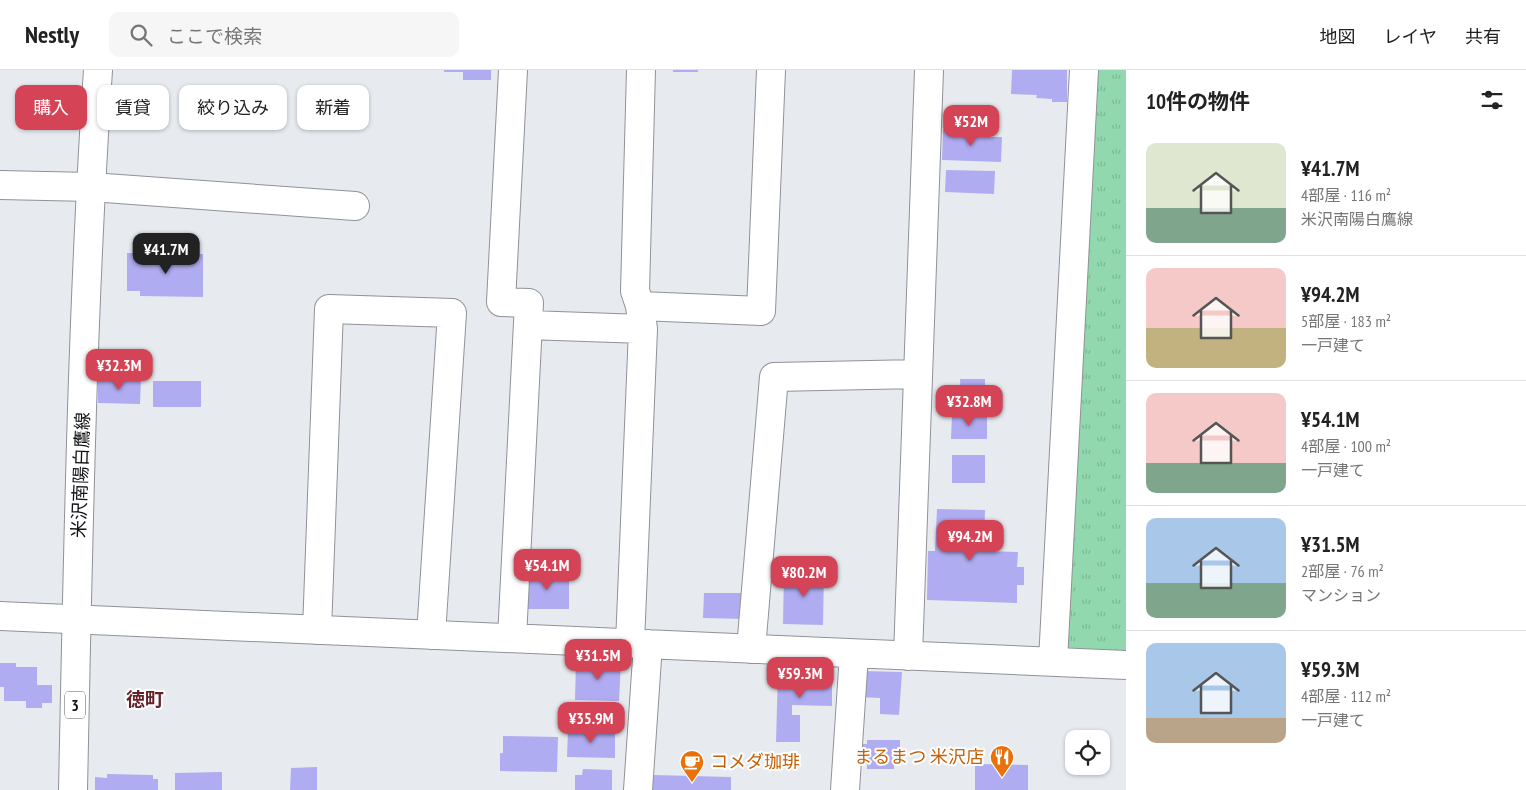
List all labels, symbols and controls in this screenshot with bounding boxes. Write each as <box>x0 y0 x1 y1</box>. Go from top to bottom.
search box <box>109 12 459 57</box>
text: Nestly <box>25 19 79 50</box>
icon: search <box>127 21 155 49</box>
text: ここで検索 <box>167 24 262 48</box>
text: 地図 <box>1320 25 1356 48</box>
text: レイヤ <box>1384 25 1437 48</box>
text: 共有 <box>1465 25 1501 48</box>
chip: 購入 <box>15 85 87 130</box>
chip: 賃貸 <box>97 85 169 130</box>
chip: 絞り込み <box>179 85 287 130</box>
chip: 新着 <box>297 85 369 130</box>
icon: filters <box>1478 86 1506 114</box>
text: 10件の物件 <box>1146 88 1250 115</box>
pin: ¥52M <box>941 104 1001 147</box>
text: ¥52M <box>954 111 988 131</box>
text: ¥41.7M <box>1301 155 1360 182</box>
icon: home <box>1186 163 1246 223</box>
text: 4部屋 · 116 m² <box>1301 185 1391 205</box>
text: 米沢南陽白鷹線 <box>1301 209 1413 229</box>
pin: ¥41.7M <box>125 232 207 275</box>
text: ¥41.7M <box>144 239 188 259</box>
text: ¥94.2M <box>1301 281 1360 308</box>
icon: home <box>1186 288 1246 348</box>
text: 5部屋 · 183 m² <box>1301 311 1391 331</box>
text: 一戸建て <box>1301 335 1365 355</box>
pin: ¥32.3M <box>78 348 160 391</box>
text: ¥32.3M <box>97 355 141 375</box>
pin: ¥32.8M <box>928 384 1010 427</box>
text: ¥32.8M <box>947 391 991 411</box>
text: ¥54.1M <box>1301 406 1360 433</box>
street label: 米沢南陽白鷹線 <box>67 412 94 538</box>
icon: home <box>1186 413 1246 473</box>
text: 4部屋 · 100 m² <box>1301 436 1391 456</box>
text: 一戸建て <box>1301 460 1365 480</box>
pin: ¥94.2M <box>929 520 1011 562</box>
text: ¥94.2M <box>948 526 992 546</box>
text: ¥31.5M <box>1301 531 1360 558</box>
icon: home <box>1186 538 1246 598</box>
pin: ¥54.1M <box>506 548 588 591</box>
text: ¥54.1M <box>525 555 569 575</box>
pin: ¥80.2M <box>763 556 845 598</box>
text: 2部屋 · 76 m² <box>1301 561 1384 581</box>
text: ¥80.2M <box>782 562 826 582</box>
text: マンション <box>1301 585 1381 605</box>
pin: ¥31.5M <box>557 638 639 681</box>
text: ¥31.5M <box>576 645 620 665</box>
pin: ¥59.3M <box>759 656 841 699</box>
text: ¥59.3M <box>1301 656 1360 683</box>
text: ¥59.3M <box>778 663 822 683</box>
icon: home <box>1186 663 1246 723</box>
text: 4部屋 · 112 m² <box>1301 686 1391 706</box>
district label: 徳町 <box>126 687 164 711</box>
road number: 3 <box>65 692 85 718</box>
pin: ¥35.9M <box>550 702 632 744</box>
text: ¥35.9M <box>569 708 613 728</box>
text: 一戸建て <box>1301 710 1365 730</box>
map controls <box>1065 730 1110 775</box>
button: locate <box>1065 730 1110 775</box>
restaurant icon: まるまつ 米沢店 <box>989 744 1015 778</box>
place label: まるまつ 米沢店 <box>854 745 984 768</box>
cafe icon: コメダ珈琲 <box>679 749 705 783</box>
place label: コメダ珈琲 <box>710 750 800 773</box>

